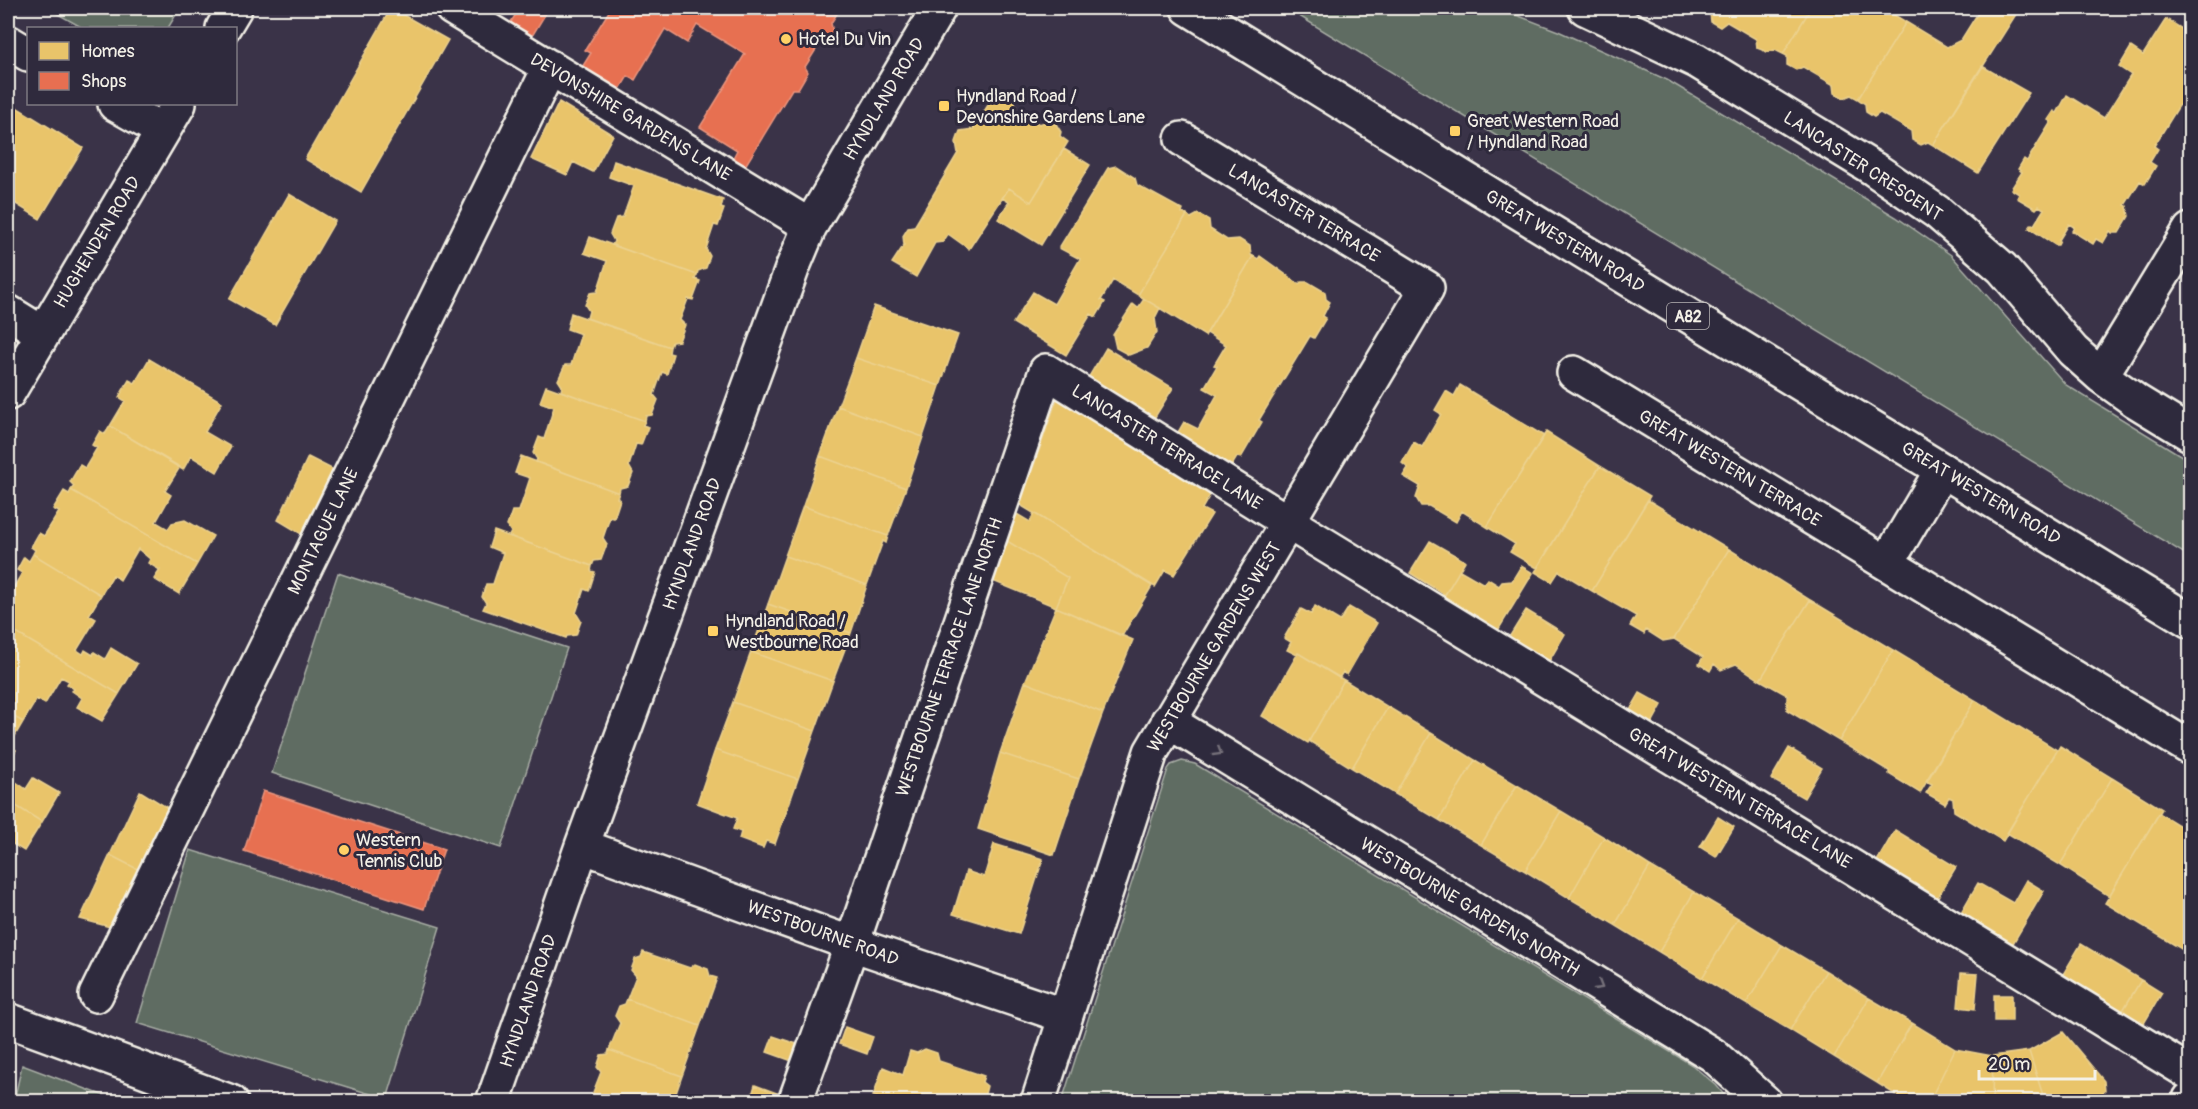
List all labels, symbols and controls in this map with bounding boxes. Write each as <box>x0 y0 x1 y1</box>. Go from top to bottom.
legend <box>27 27 237 105</box>
place label: Hotel Du Vin <box>798 28 891 51</box>
marker: Hotel Du Vin <box>779 32 793 46</box>
street label: HYNDLAND ROAD <box>839 34 930 165</box>
text: Homes <box>81 40 134 63</box>
street label: DEVONSHIRE GARDENS LANE <box>526 48 736 187</box>
text: Shops <box>81 70 126 93</box>
place label: Hyndland Road / Devonshire Gardens Lane <box>956 85 1145 129</box>
marker: Hyndland Road / Devonshire Gardens Lane <box>937 99 951 113</box>
street label: LANCASTER CRESCENT <box>1779 106 1947 227</box>
place label: Great Western Road / Hyndland Road <box>1467 110 1619 154</box>
marker: Great Western Road / Hyndland Road <box>1448 124 1462 138</box>
street label: LANCASTER TERRACE <box>1224 159 1384 268</box>
street label: HUGHENDEN ROAD <box>49 172 146 313</box>
street label: GREAT WESTERN ROAD <box>1481 185 1649 298</box>
road number: A82 <box>1667 303 1709 329</box>
street label: LANCASTER TERRACE LANE <box>1067 379 1266 516</box>
street label: GREAT WESTERN TERRACE <box>1634 405 1825 532</box>
street label: GREAT WESTERN ROAD <box>1897 437 2065 550</box>
street label: MONTAGUE LANE <box>283 464 364 598</box>
street label: HYNDLAND ROAD <box>658 475 727 614</box>
street label: WESTBOURNE TERRACE LANE NORTH <box>891 515 1008 800</box>
street label: WESTBOURNE GARDENS WEST <box>1142 538 1286 757</box>
place label: Hyndland Road / Westbourne Road <box>725 610 859 654</box>
marker: Hyndland Road / Westbourne Road <box>706 624 720 638</box>
street label: GREAT WESTERN TERRACE LANE <box>1624 723 1856 874</box>
one-way arrow <box>1212 745 1222 757</box>
place label: Western Tennis Club <box>356 829 442 873</box>
street label: WESTBOURNE GARDENS NORTH <box>1356 833 1584 982</box>
marker: Western Tennis Club <box>337 843 351 857</box>
street label: WESTBOURNE ROAD <box>744 895 902 972</box>
street label: HYNDLAND ROAD <box>495 932 562 1071</box>
one-way arrow <box>1593 978 1603 990</box>
scale bar <box>1979 1043 2094 1081</box>
text: 20 m <box>1988 1053 2030 1076</box>

